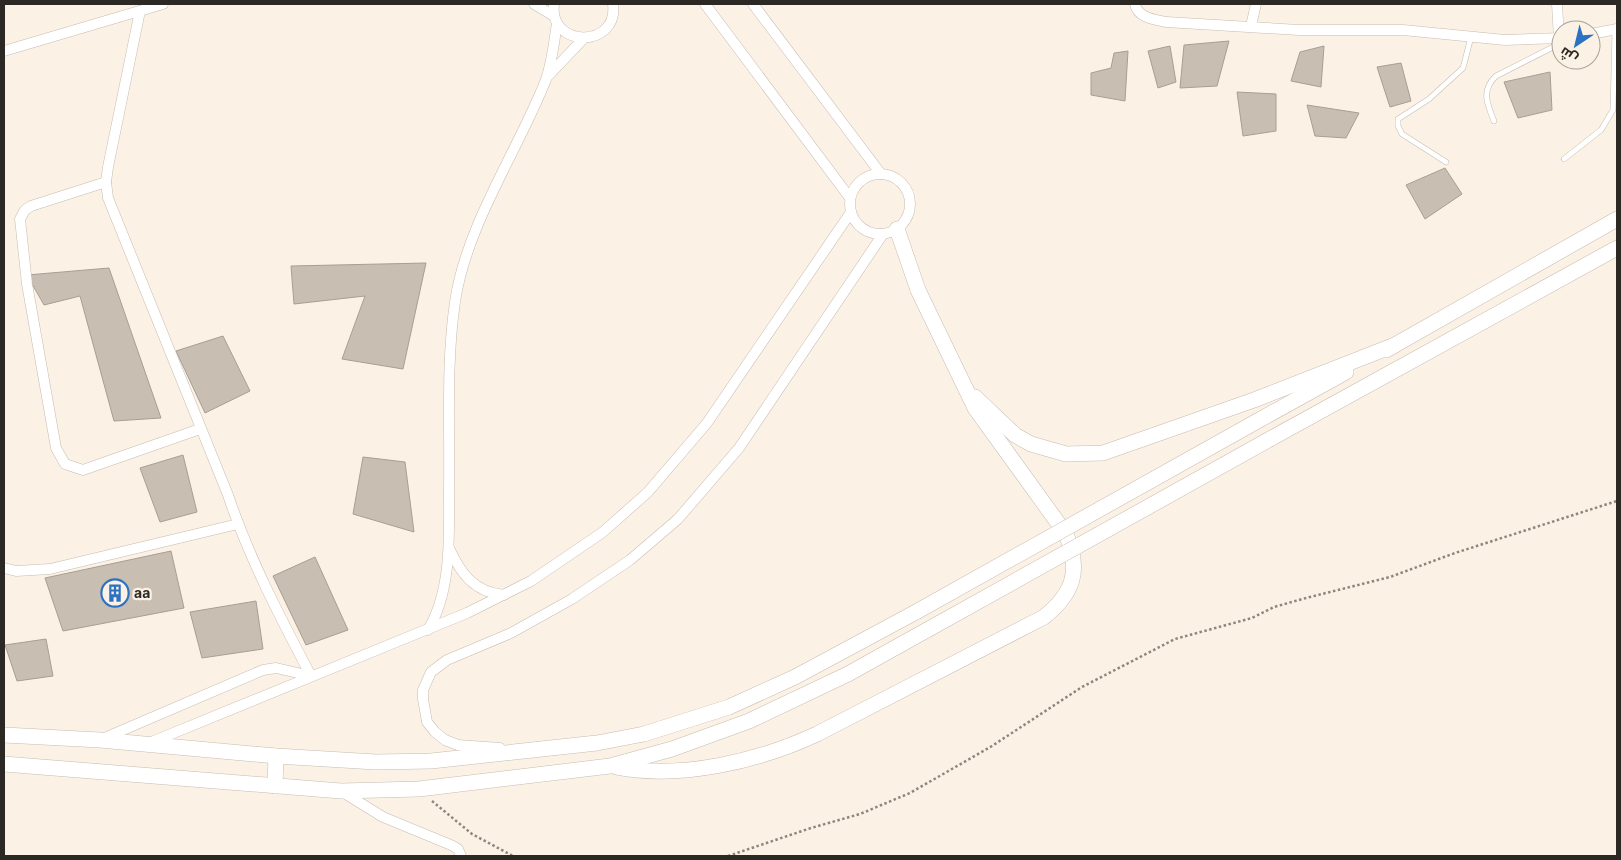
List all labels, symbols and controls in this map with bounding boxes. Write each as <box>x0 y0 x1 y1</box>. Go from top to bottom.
north arrow <box>1551 20 1601 70</box>
text: ش <box>1556 43 1581 68</box>
building icon: aa <box>100 578 130 608</box>
place label: aa <box>134 584 150 601</box>

